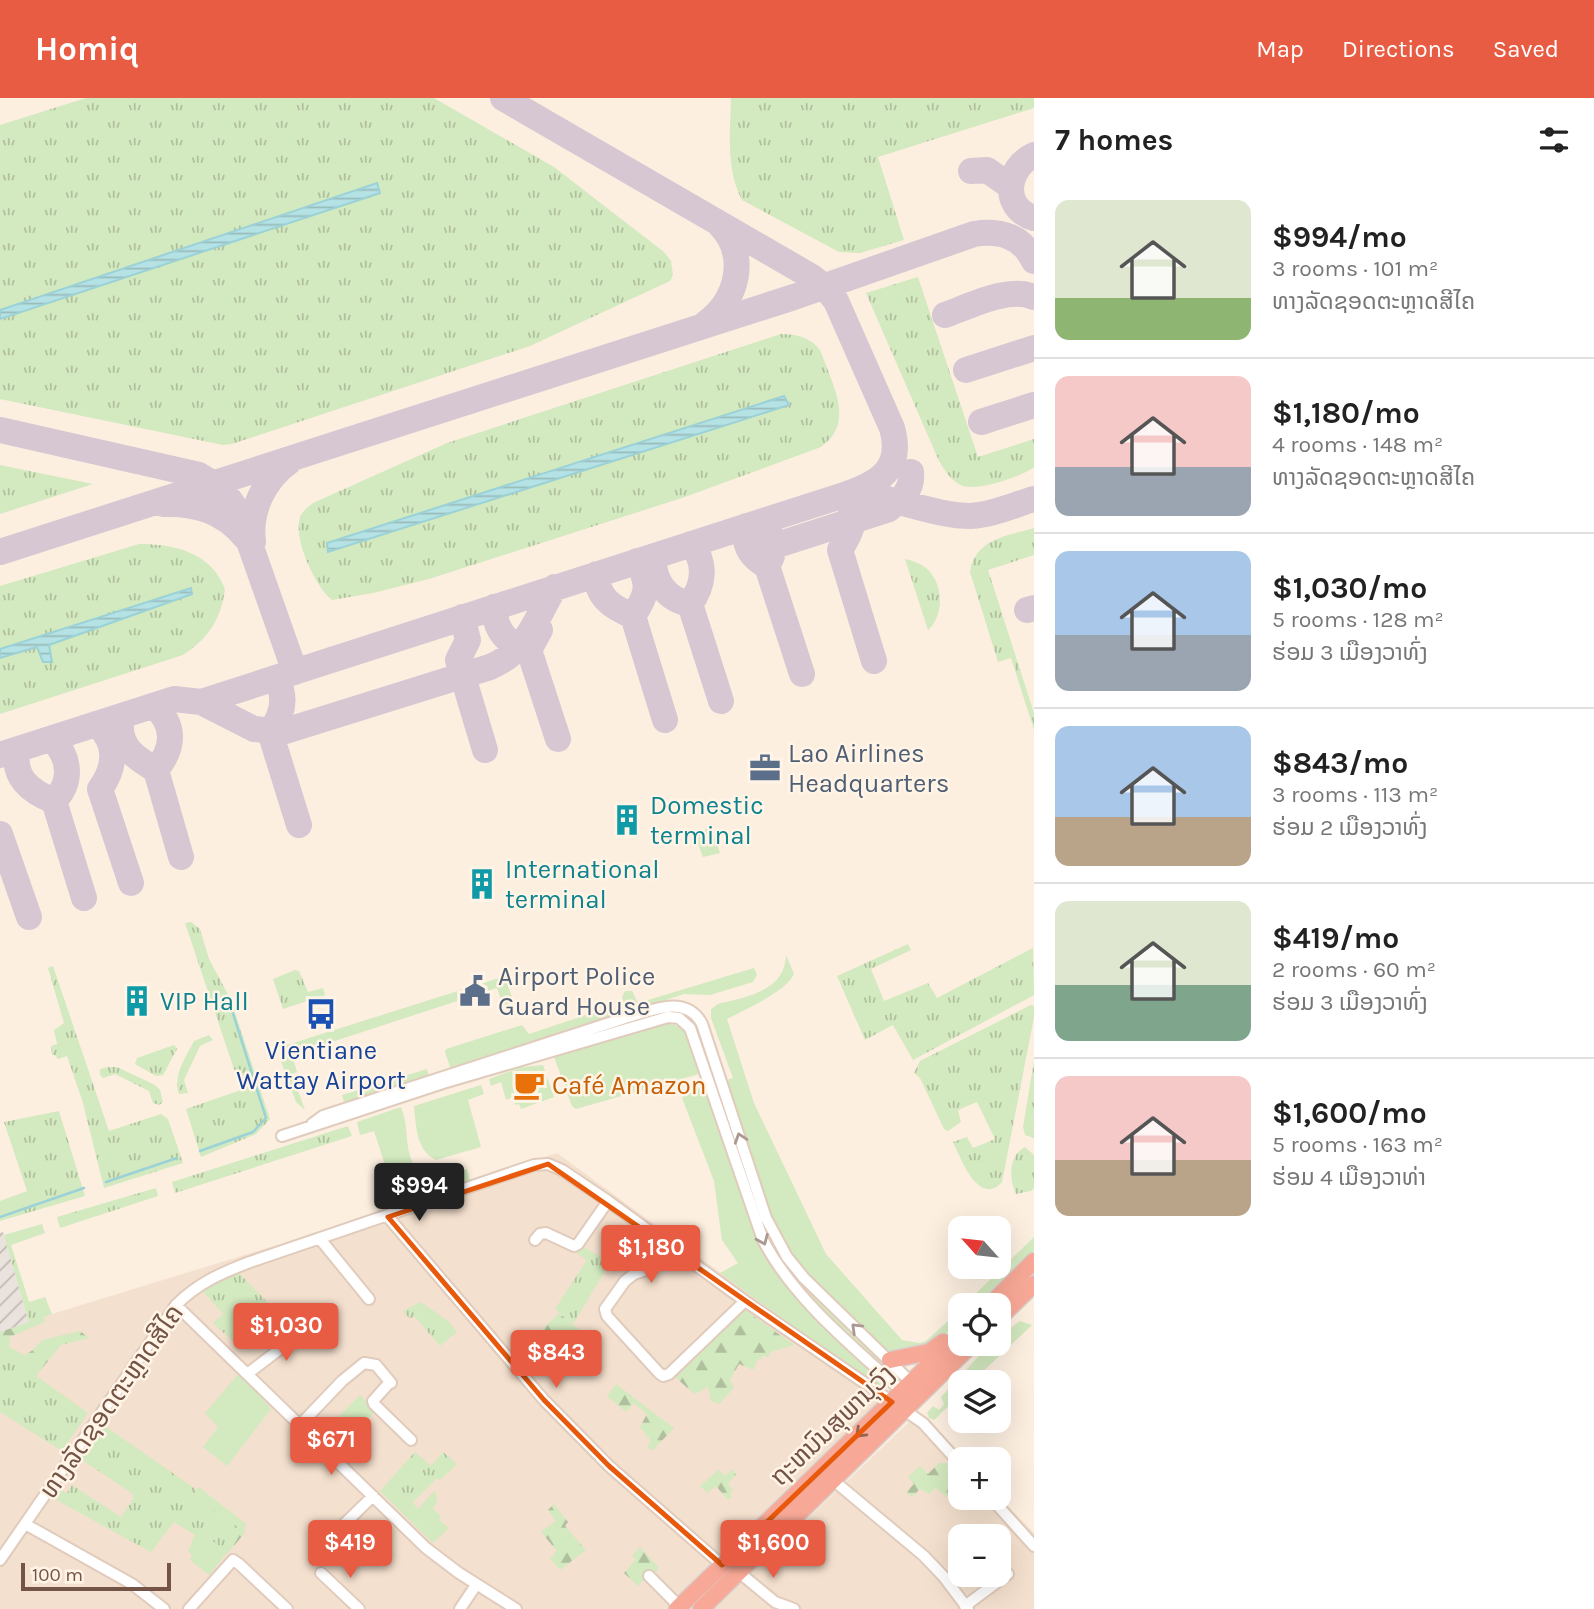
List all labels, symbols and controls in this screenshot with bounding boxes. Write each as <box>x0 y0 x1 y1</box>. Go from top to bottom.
text: Homiq <box>35 30 139 68</box>
text: Map <box>1256 35 1304 63</box>
text: Directions <box>1342 35 1455 63</box>
text: Saved <box>1493 35 1559 63</box>
icon: filters <box>1535 121 1573 159</box>
text: 7 homes <box>1055 122 1173 158</box>
text: $994/mo <box>1272 219 1407 255</box>
icon: home <box>1111 228 1195 312</box>
text: 3 rooms · 101 m² <box>1272 255 1438 282</box>
text: ທາງລັດຊອດຕະຫຼາດສີໄຄ <box>1272 288 1475 315</box>
text: $1,180/mo <box>1272 395 1420 431</box>
icon: home <box>1111 404 1195 488</box>
text: 4 rooms · 148 m² <box>1272 431 1443 458</box>
text: ທາງລັດຊອດຕະຫຼາດສີໄຄ <box>1272 464 1475 491</box>
text: $1,030/mo <box>1272 570 1427 606</box>
icon: home <box>1111 579 1195 663</box>
text: 5 rooms · 128 m² <box>1272 606 1444 633</box>
text: ຮ່ອມ 3 ເມືອງວາທົ່ງ <box>1272 639 1428 666</box>
place label: Lao Airlines Headquarters <box>788 738 949 799</box>
text: $843/mo <box>1272 745 1408 781</box>
office icon: Lao Airlines Headquarters <box>748 751 782 785</box>
icon: home <box>1111 754 1195 838</box>
text: 3 rooms · 113 m² <box>1272 781 1438 808</box>
place label: Domestic terminal <box>650 790 764 851</box>
building icon: Domestic terminal <box>610 803 644 837</box>
text: ຮ່ອມ 2 ເມືອງວາທົ່ງ <box>1272 814 1428 841</box>
place label: International terminal <box>505 854 660 915</box>
building icon: International terminal <box>465 867 499 901</box>
text: $419/mo <box>1272 920 1399 956</box>
icon: home <box>1111 929 1195 1013</box>
text: 2 rooms · 60 m² <box>1272 956 1436 983</box>
place label: Airport Police Guard House <box>498 961 655 1022</box>
public building icon: Airport Police Guard House <box>458 974 492 1008</box>
building icon: VIP Hall <box>120 984 154 1018</box>
place label: VIP Hall <box>160 986 249 1017</box>
text: ຮ່ອມ 3 ເມືອງວາທົ່ງ <box>1272 989 1428 1016</box>
bus stop icon: Vientiane Wattay Airport <box>304 997 338 1031</box>
place label: Vientiane Wattay Airport <box>236 1035 406 1096</box>
cafe icon: Café Amazon <box>512 1068 546 1102</box>
place label: Café Amazon <box>552 1070 707 1101</box>
text: $1,600/mo <box>1272 1095 1427 1131</box>
icon: home <box>1111 1104 1195 1188</box>
text: 5 rooms · 163 m² <box>1272 1131 1443 1158</box>
one-way arrow <box>734 1132 748 1144</box>
pin: $994 <box>378 1164 460 1223</box>
text: ຮ່ອມ 4 ເມືອງວາທ່າ <box>1272 1164 1426 1191</box>
text: $994 <box>390 1172 448 1199</box>
north arrow <box>948 1216 1012 1279</box>
map controls <box>948 1216 1011 1587</box>
pin: $1,180 <box>594 1226 708 1285</box>
one-way arrow <box>755 1233 769 1245</box>
text: $1,180 <box>617 1234 685 1261</box>
button: locate <box>948 1293 1011 1356</box>
street label: ທາງລັດຊອດຕະຫຼາດສີໄຄ <box>33 1298 190 1504</box>
pin: $1,030 <box>229 1304 343 1363</box>
text: $1,030 <box>249 1312 323 1339</box>
one-way arrow <box>851 1323 864 1336</box>
pin: $843 <box>515 1330 597 1390</box>
text: $843 <box>527 1339 585 1366</box>
street label: ຖະຫນົນສຸພານຸວົງ <box>764 1358 902 1493</box>
button: layers <box>948 1370 1011 1433</box>
pin: $671 <box>290 1418 372 1477</box>
one-way arrow <box>855 1424 868 1437</box>
text: $671 <box>306 1426 356 1453</box>
button: + <box>948 1447 1011 1510</box>
pin: $419 <box>309 1520 391 1580</box>
pin: $1,600 <box>716 1520 830 1580</box>
button: − <box>948 1524 1011 1587</box>
text: $419 <box>324 1529 376 1556</box>
text: $1,600 <box>737 1529 809 1556</box>
scale bar <box>21 1560 172 1592</box>
text: 100 m <box>32 1564 83 1586</box>

